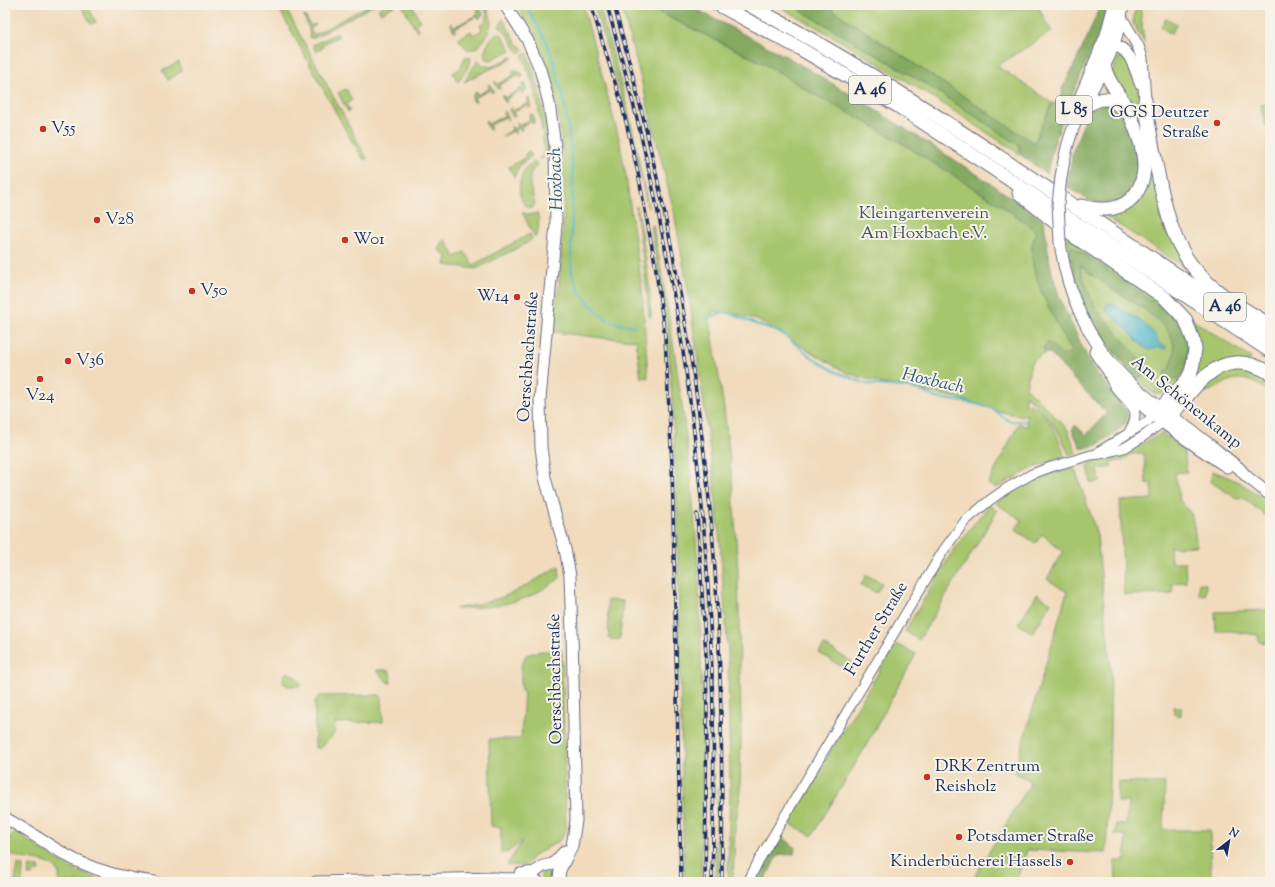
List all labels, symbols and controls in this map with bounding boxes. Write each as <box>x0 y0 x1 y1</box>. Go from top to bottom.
road number: A 46 <box>849 76 891 104</box>
road number: L 85 <box>1056 96 1092 124</box>
place label: GGS Deutzer Straße <box>1110 101 1210 145</box>
place label: V55 <box>51 117 76 141</box>
marker: GGS Deutzer Straße <box>1212 118 1222 128</box>
marker: V55 <box>38 124 48 134</box>
water label: Hoxbach <box>543 147 571 211</box>
park label: Kleingartenverein Am Hoxbach e.V. <box>859 202 989 246</box>
place label: V28 <box>105 208 134 232</box>
marker: V28 <box>92 215 102 225</box>
place label: W01 <box>353 228 385 252</box>
marker: W01 <box>340 235 350 245</box>
place label: V50 <box>200 279 228 303</box>
place label: W14 <box>477 285 509 309</box>
marker: V50 <box>187 286 197 296</box>
street label: Oerschbachstraße <box>512 291 546 423</box>
marker: W14 <box>512 292 522 302</box>
road number: A 46 <box>1204 293 1246 321</box>
place label: V36 <box>76 349 104 373</box>
street label: Am Schönenkamp <box>1125 351 1247 455</box>
marker: V36 <box>63 356 73 366</box>
water label: Hoxbach <box>899 362 967 402</box>
marker: V24 <box>35 374 45 384</box>
place label: V24 <box>25 384 55 408</box>
street label: Further Straße <box>839 577 915 681</box>
street label: Oerschbachstraße <box>543 613 569 745</box>
place label: DRK Zentrum Reisholz <box>935 755 1040 799</box>
marker: DRK Zentrum Reisholz <box>922 772 932 782</box>
north arrow <box>1209 821 1249 861</box>
text: N <box>1225 824 1242 843</box>
place label: Potsdamer Straße <box>967 825 1094 849</box>
marker: Potsdamer Straße <box>954 832 964 842</box>
place label: Kinderbücherei Hassels <box>890 850 1062 874</box>
marker: Kinderbücherei Hassels <box>1065 857 1075 867</box>

